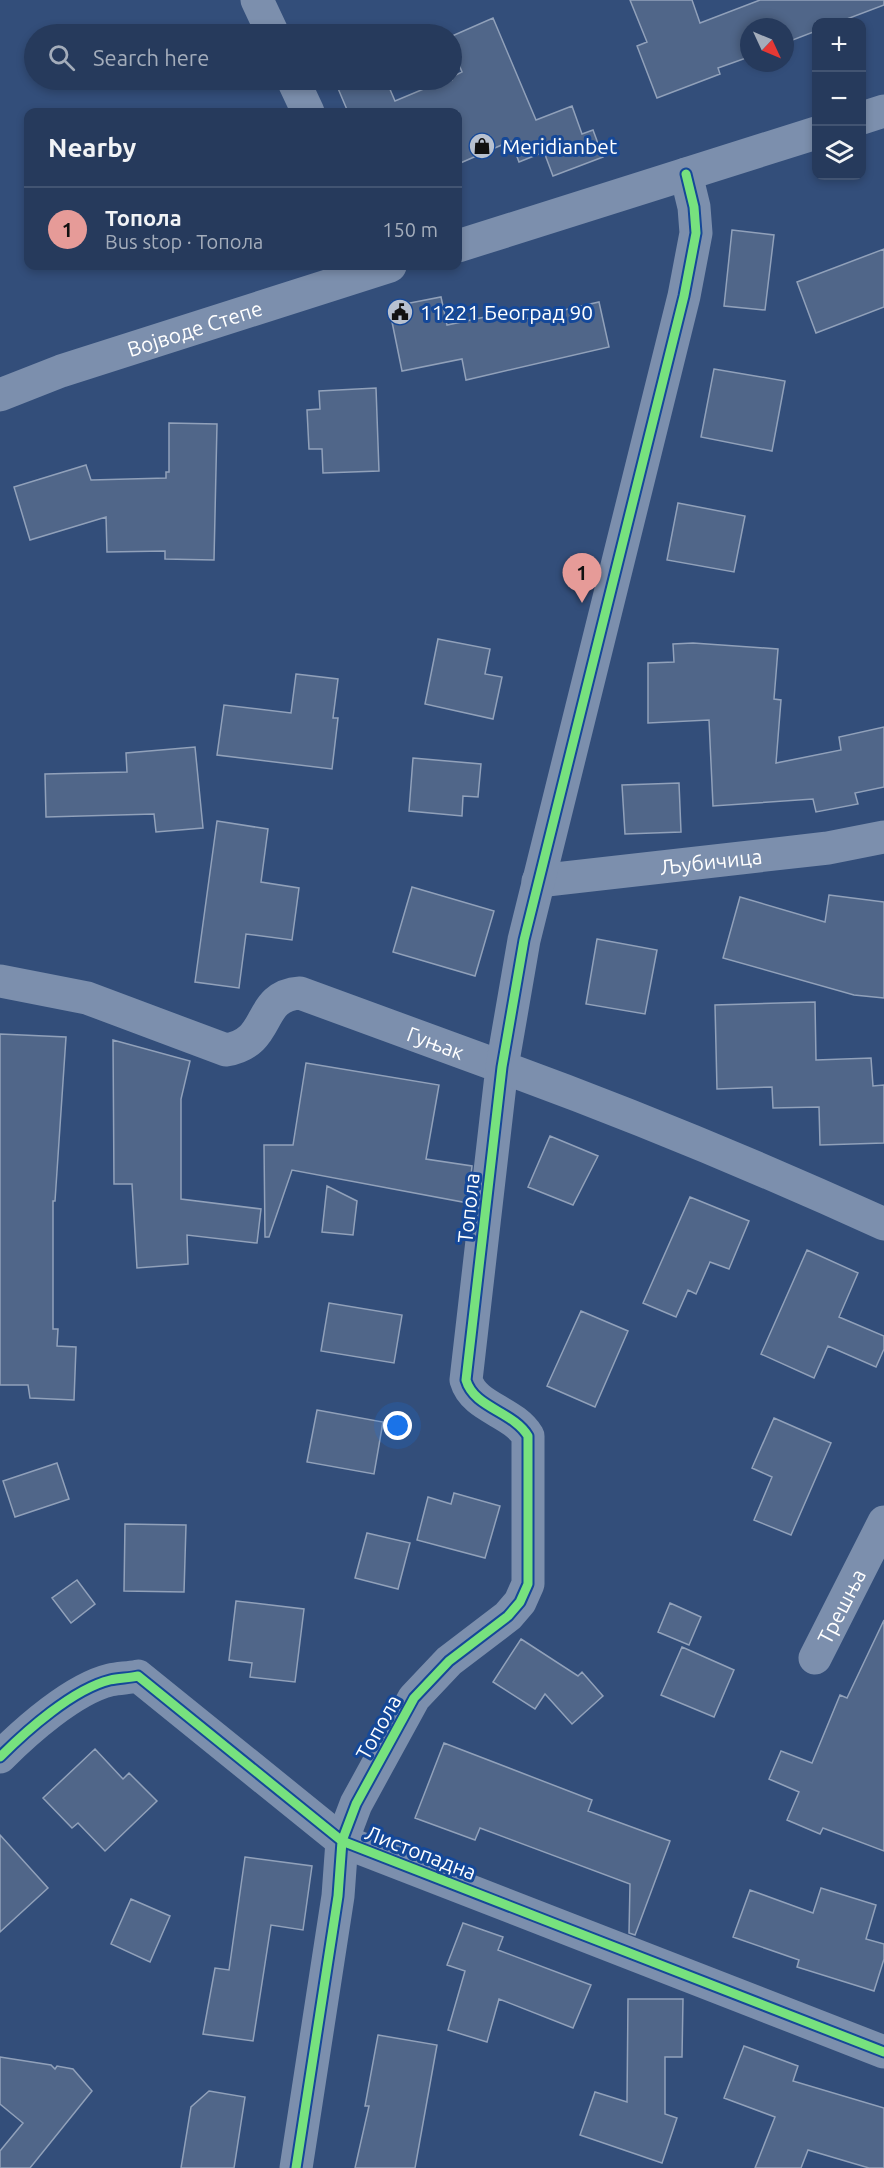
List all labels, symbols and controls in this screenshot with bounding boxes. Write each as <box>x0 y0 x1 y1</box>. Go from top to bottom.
north arrow <box>740 18 794 72</box>
map controls <box>812 18 866 180</box>
button: + <box>812 18 866 72</box>
search box <box>24 24 462 90</box>
icon: search <box>45 41 78 74</box>
text: Search here <box>93 45 209 70</box>
button: − <box>812 72 866 126</box>
button: layers <box>812 126 866 180</box>
shop icon: Meridianbet <box>467 131 497 161</box>
text: Nearby <box>48 133 136 162</box>
place label: Meridianbet <box>502 134 617 158</box>
text: Топола <box>105 205 182 230</box>
text: 1 <box>62 218 73 241</box>
text: 150 m <box>382 218 438 241</box>
text: Bus stop · Топола <box>105 230 263 253</box>
street label: Војводе Степе <box>124 296 265 361</box>
public building icon: 11221 Београд 90 <box>385 297 415 327</box>
place label: 11221 Београд 90 <box>420 300 593 324</box>
pin: 1 <box>562 554 602 603</box>
street label: Љубичица <box>658 844 763 879</box>
street label: Гуњак <box>404 1021 468 1064</box>
street label: Топола <box>452 1172 484 1244</box>
your location <box>383 1411 412 1440</box>
street label: Трешња <box>812 1565 870 1648</box>
street label: Топола <box>350 1690 406 1764</box>
street label: Листопадна <box>362 1820 480 1884</box>

